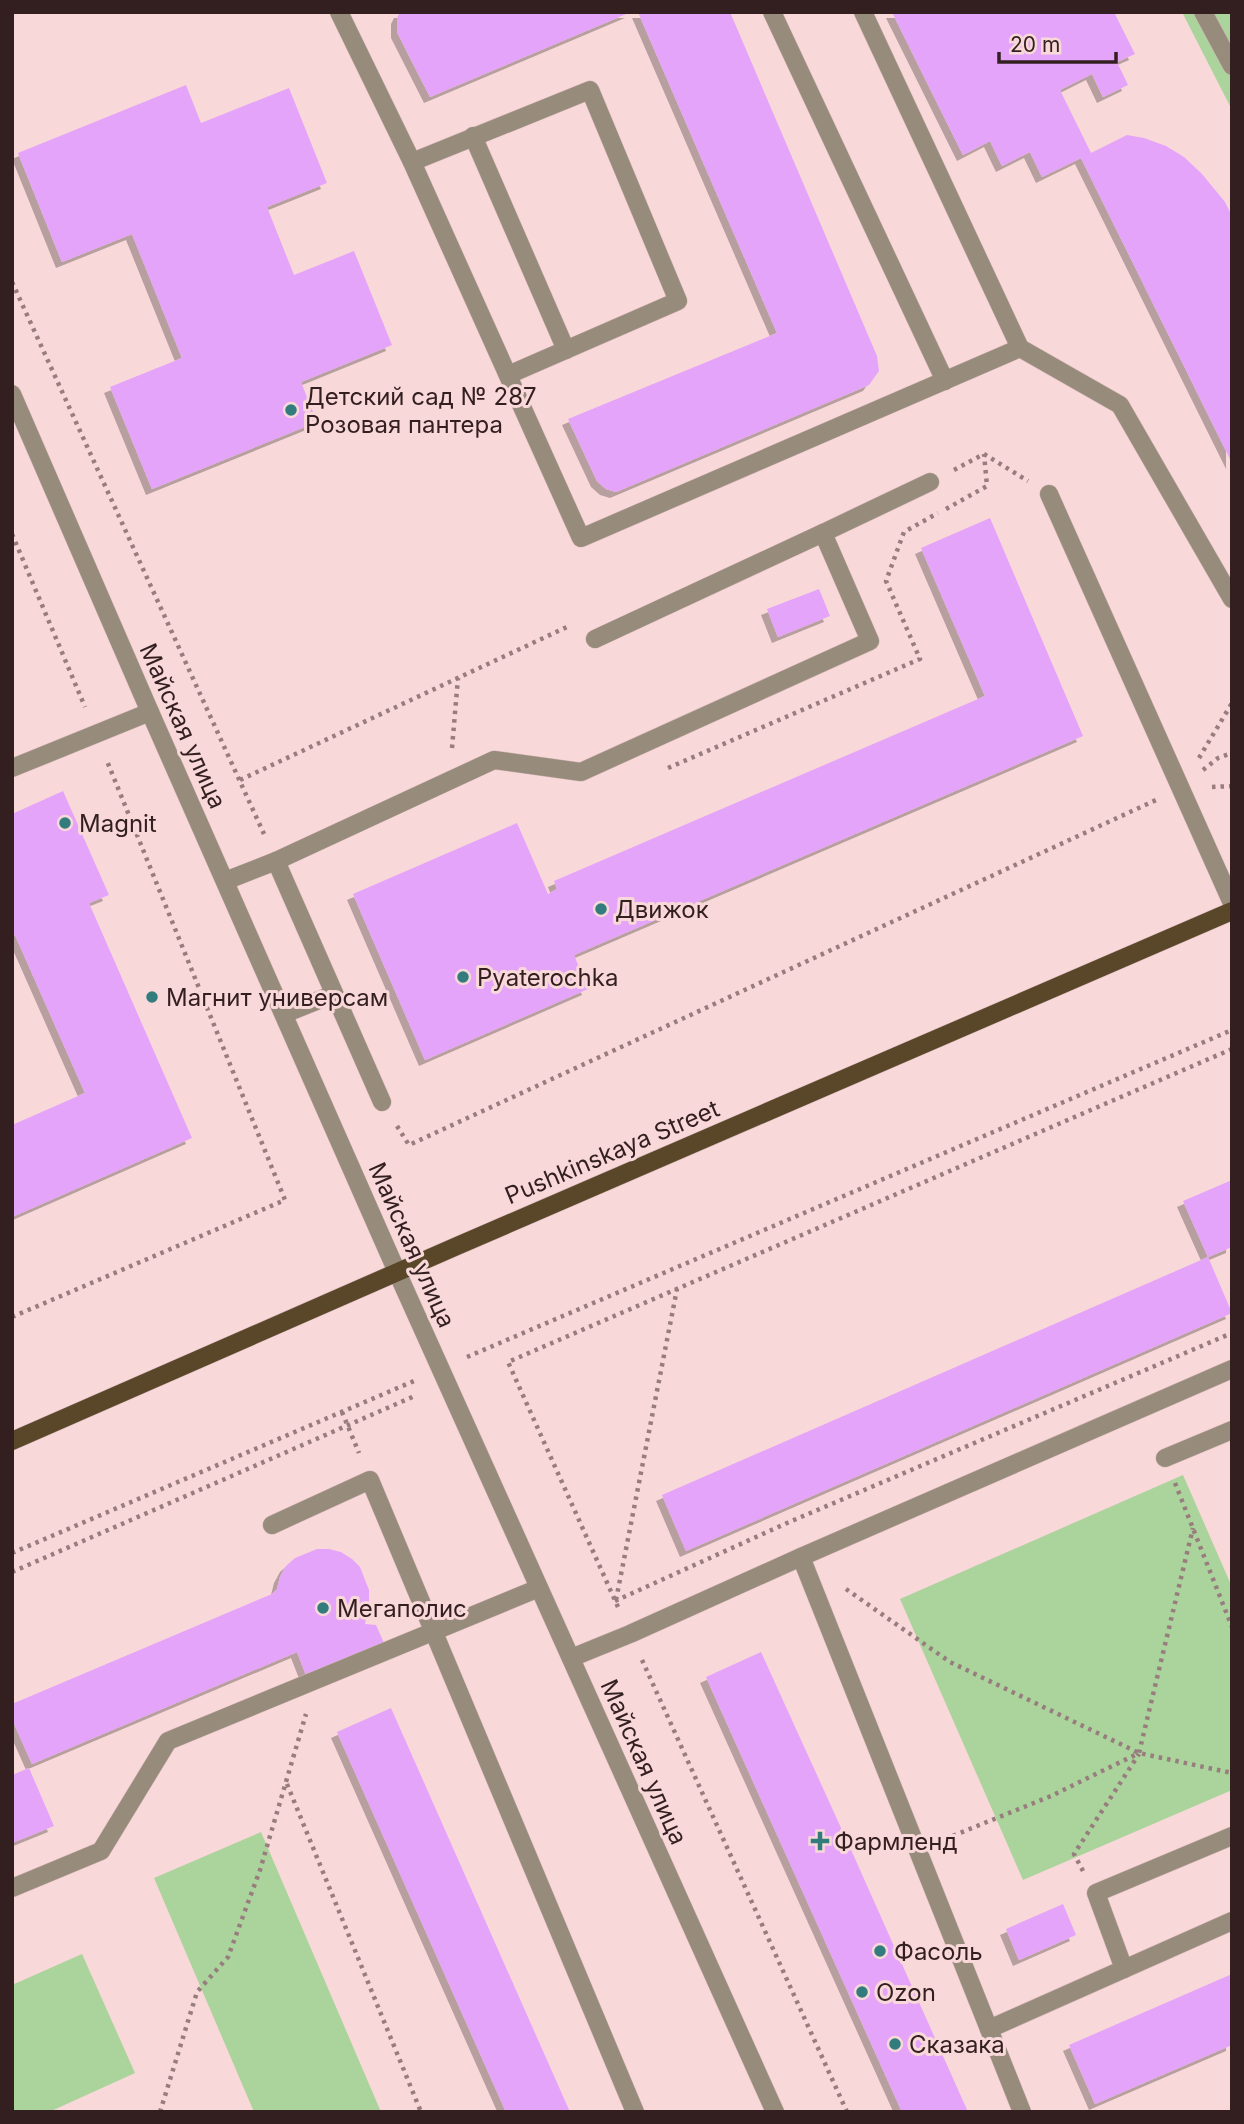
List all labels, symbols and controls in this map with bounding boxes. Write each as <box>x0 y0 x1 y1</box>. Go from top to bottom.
scale bar <box>999 21 1116 65</box>
text: 20 m <box>1010 32 1060 57</box>
place label: Детский сад № 287 Розовая пантера <box>305 382 537 439</box>
marker: Детский сад № 287 Розовая пантера <box>283 402 299 418</box>
street label: Майская улица <box>134 639 232 813</box>
place label: Magnit <box>79 809 157 838</box>
marker: Magnit <box>57 815 73 831</box>
place label: Движок <box>615 895 709 924</box>
marker: Движок <box>593 901 609 917</box>
place label: Pyaterochka <box>477 963 618 992</box>
marker: Pyaterochka <box>455 969 471 985</box>
place label: Магнит универсам <box>166 983 388 1012</box>
marker: Магнит универсам <box>144 989 160 1005</box>
street label: Pushkinskaya Street <box>501 1094 724 1210</box>
street label: Майская улица <box>363 1158 461 1332</box>
place label: Мегаполис <box>337 1594 467 1623</box>
marker: Мегаполис <box>315 1600 331 1616</box>
street label: Майская улица <box>595 1675 693 1849</box>
place label: Фармленд <box>834 1827 958 1856</box>
marker: Фармленд <box>812 1833 828 1849</box>
place label: Фасоль <box>894 1937 983 1966</box>
marker: Фасоль <box>872 1943 888 1959</box>
place label: Ozon <box>876 1978 936 2007</box>
marker: Ozon <box>854 1984 870 2000</box>
place label: Сказака <box>909 2030 1005 2059</box>
marker: Сказака <box>887 2036 903 2052</box>

